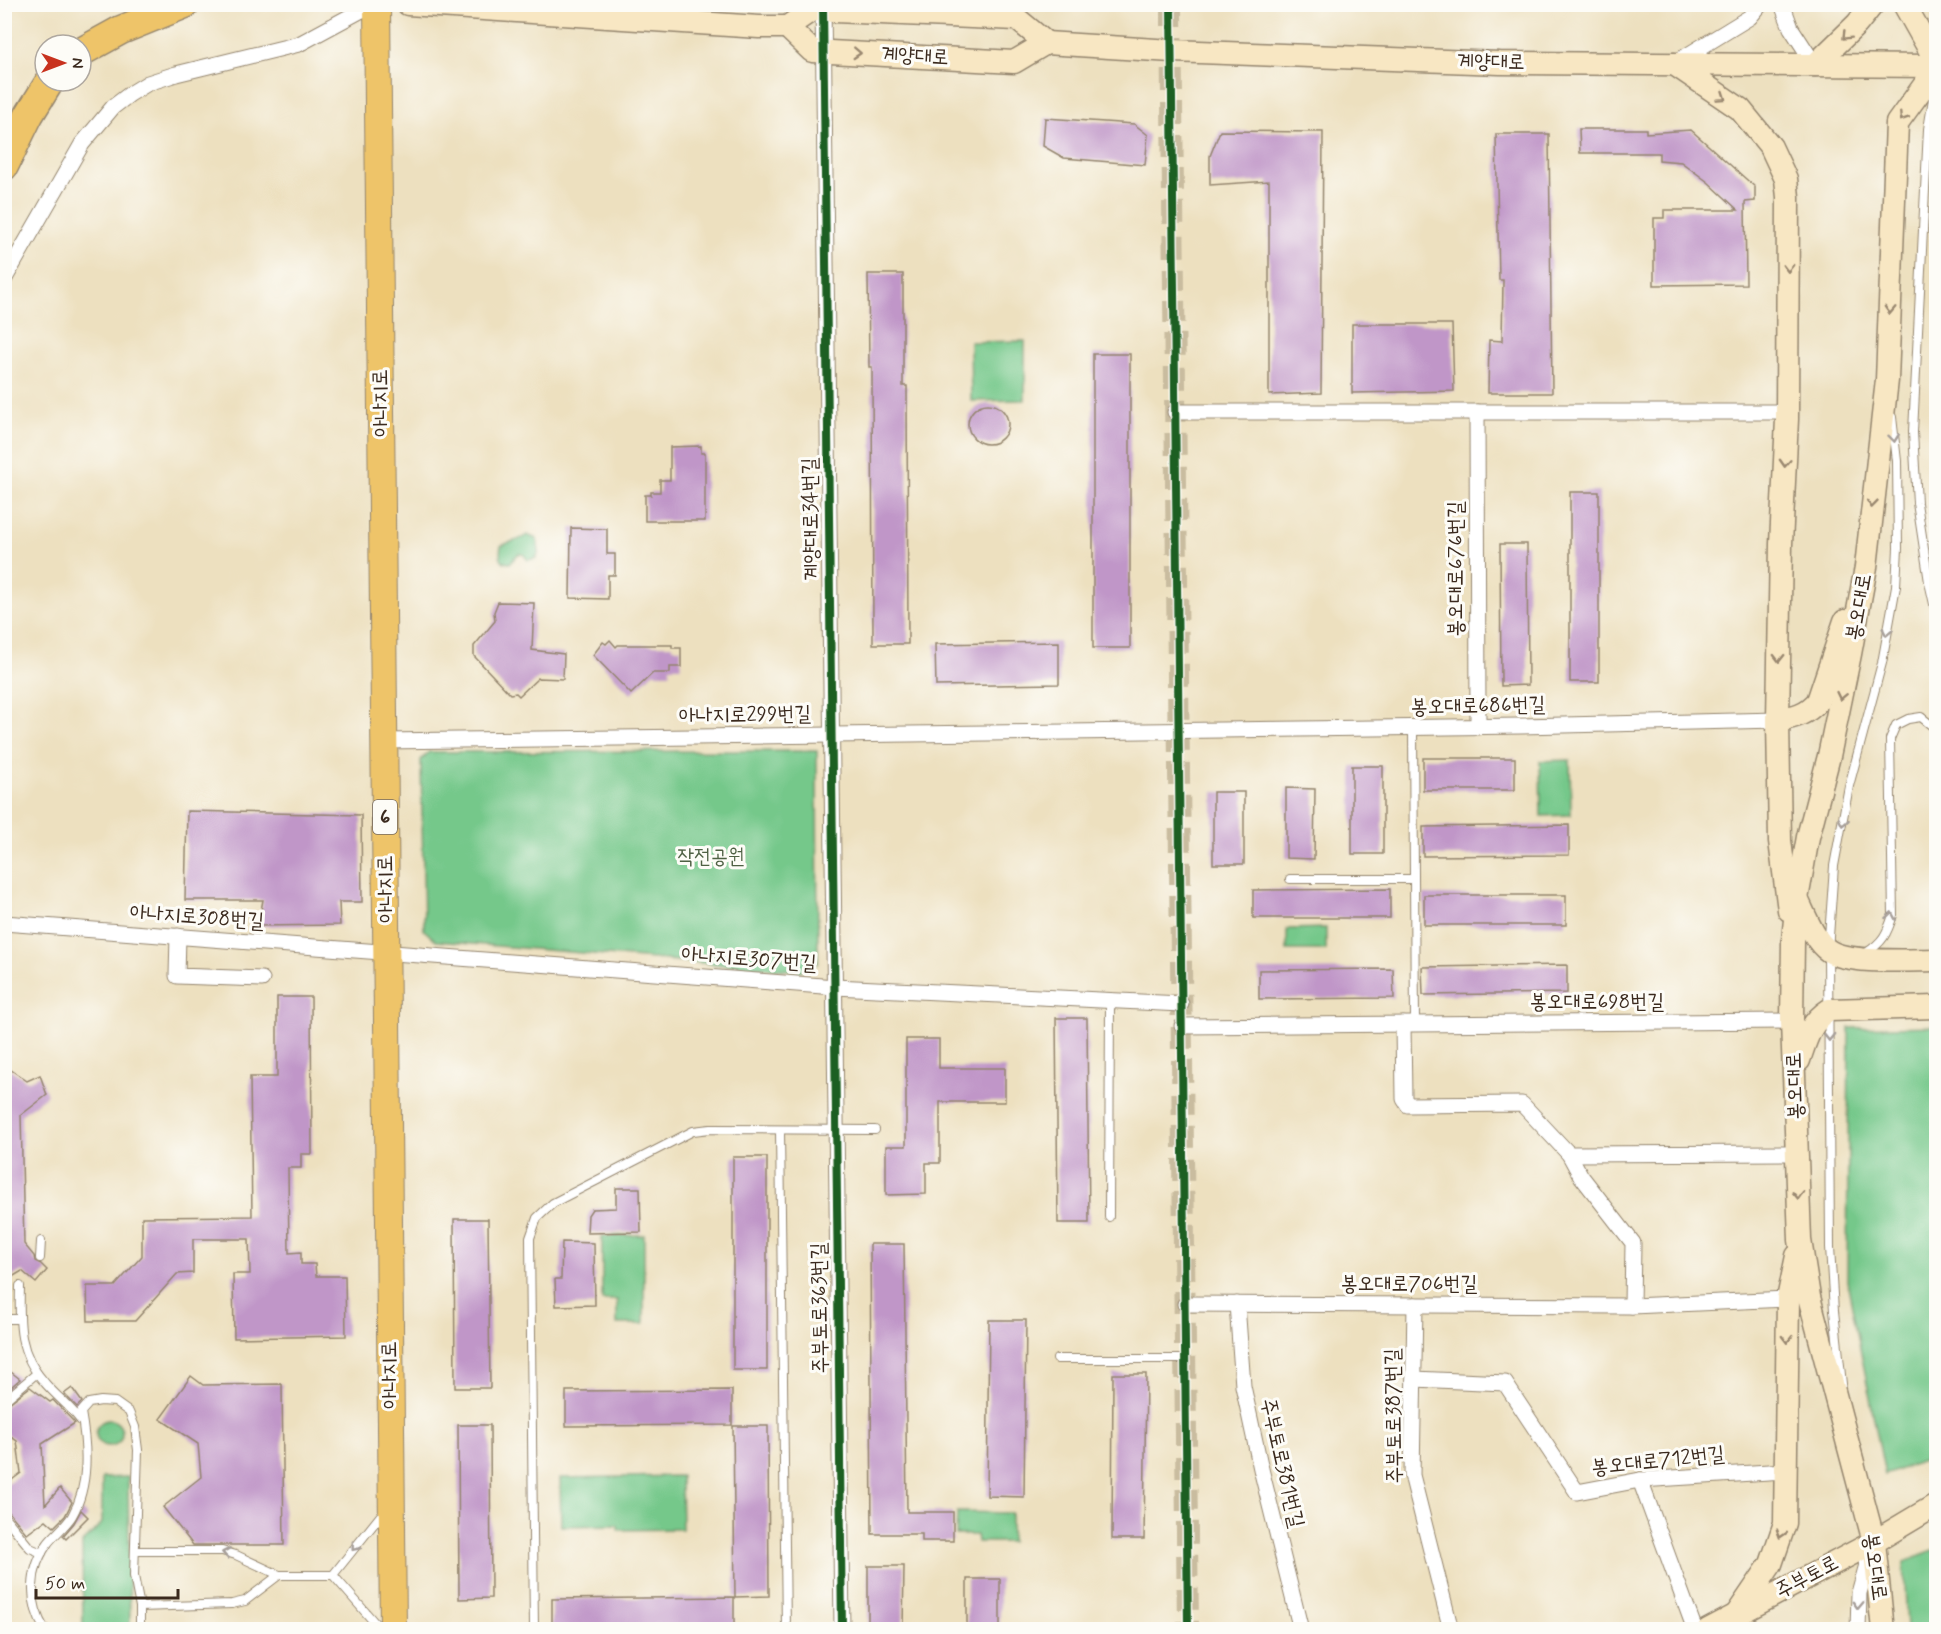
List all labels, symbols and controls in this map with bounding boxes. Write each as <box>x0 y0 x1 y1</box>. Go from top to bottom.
one-way arrow <box>1842 29 1853 40</box>
north arrow <box>33 33 93 93</box>
street label: 계양대로 <box>881 40 949 72</box>
one-way arrow <box>853 46 862 59</box>
street label: 계양대로 <box>1457 47 1525 77</box>
text: N <box>66 58 87 68</box>
one-way arrow <box>1716 90 1727 101</box>
one-way arrow <box>1899 110 1910 121</box>
one-way arrow <box>1781 264 1794 273</box>
one-way arrow <box>1883 305 1896 314</box>
street label: 아나지로 <box>366 369 396 437</box>
one-way arrow <box>1888 433 1900 443</box>
street label: 계양대로34번길 <box>796 457 826 581</box>
one-way arrow <box>1778 459 1791 468</box>
one-way arrow <box>1866 499 1879 508</box>
street label: 봉오대로676번길 <box>1442 501 1470 637</box>
street label: 봉오대로 <box>1839 571 1879 643</box>
one-way arrow <box>1881 627 1894 637</box>
one-way arrow <box>1773 654 1785 663</box>
street label: 봉오대로686번길 <box>1410 691 1546 721</box>
one-way arrow <box>1836 691 1849 701</box>
street label: 아나지로299번길 <box>679 700 811 730</box>
road number: 6 <box>373 800 397 834</box>
one-way arrow <box>1837 817 1849 826</box>
park label: 작전공원 <box>677 843 745 871</box>
street label: 아나지로 <box>371 855 401 923</box>
street label: 아나지로308번길 <box>129 898 265 936</box>
one-way arrow <box>1884 911 1897 921</box>
street label: 아나지로307번길 <box>681 940 818 978</box>
street label: 봉오대로698번길 <box>1530 988 1664 1016</box>
one-way arrow <box>1823 1032 1835 1041</box>
street label: 봉오대로 <box>1780 1052 1810 1120</box>
one-way arrow <box>1792 1190 1805 1199</box>
street label: 주부토로363번길 <box>805 1242 835 1374</box>
street label: 봉오대로706번길 <box>1341 1270 1477 1298</box>
one-way arrow <box>1781 1335 1793 1344</box>
street label: 아나지로 <box>375 1341 405 1409</box>
street label: 주부토로387번길 <box>1379 1348 1409 1484</box>
street label: 주부토로381번길 <box>1253 1395 1311 1531</box>
street label: 봉오대로712번길 <box>1590 1440 1726 1482</box>
one-way arrow <box>1776 1528 1789 1539</box>
street label: 봉오대로 <box>1856 1532 1894 1602</box>
one-way arrow <box>352 1541 363 1552</box>
one-way arrow <box>221 1547 231 1560</box>
street label: 주부토로 <box>1771 1549 1843 1605</box>
scale bar <box>36 1562 178 1600</box>
text: 50 m <box>45 1572 85 1596</box>
one-way arrow <box>1852 1601 1865 1610</box>

